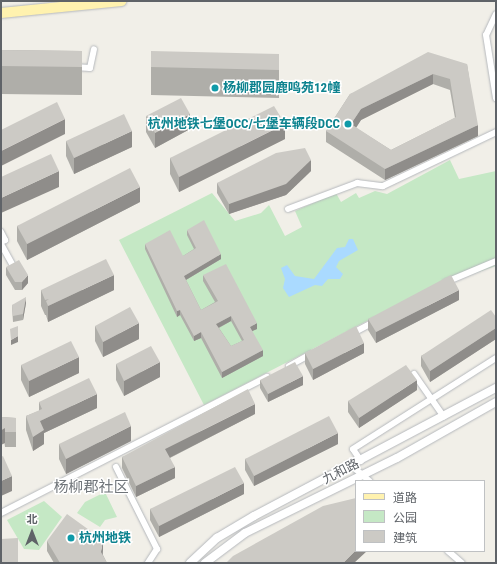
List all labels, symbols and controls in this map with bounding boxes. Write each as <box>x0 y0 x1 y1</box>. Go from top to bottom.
place label: 杨柳郡园鹿鸣苑12幢 <box>223 80 340 96</box>
marker: 杨柳郡园鹿鸣苑12幢 <box>210 83 220 93</box>
place label: 杭州地铁七堡OCC/七堡车辆段DCC <box>148 116 340 132</box>
marker: 杭州地铁七堡OCC/七堡车辆段DCC <box>343 119 353 129</box>
street label: 九和路 <box>320 456 362 488</box>
district label: 杨柳郡社区 <box>54 479 128 497</box>
legend <box>355 480 485 552</box>
text: 道路 <box>393 491 417 505</box>
text: 公园 <box>393 511 417 525</box>
north arrow <box>12 512 52 552</box>
text: 北 <box>27 513 38 526</box>
place label: 杭州地铁 <box>79 530 131 546</box>
text: 建筑 <box>393 531 417 545</box>
marker: 杭州地铁 <box>66 533 76 543</box>

